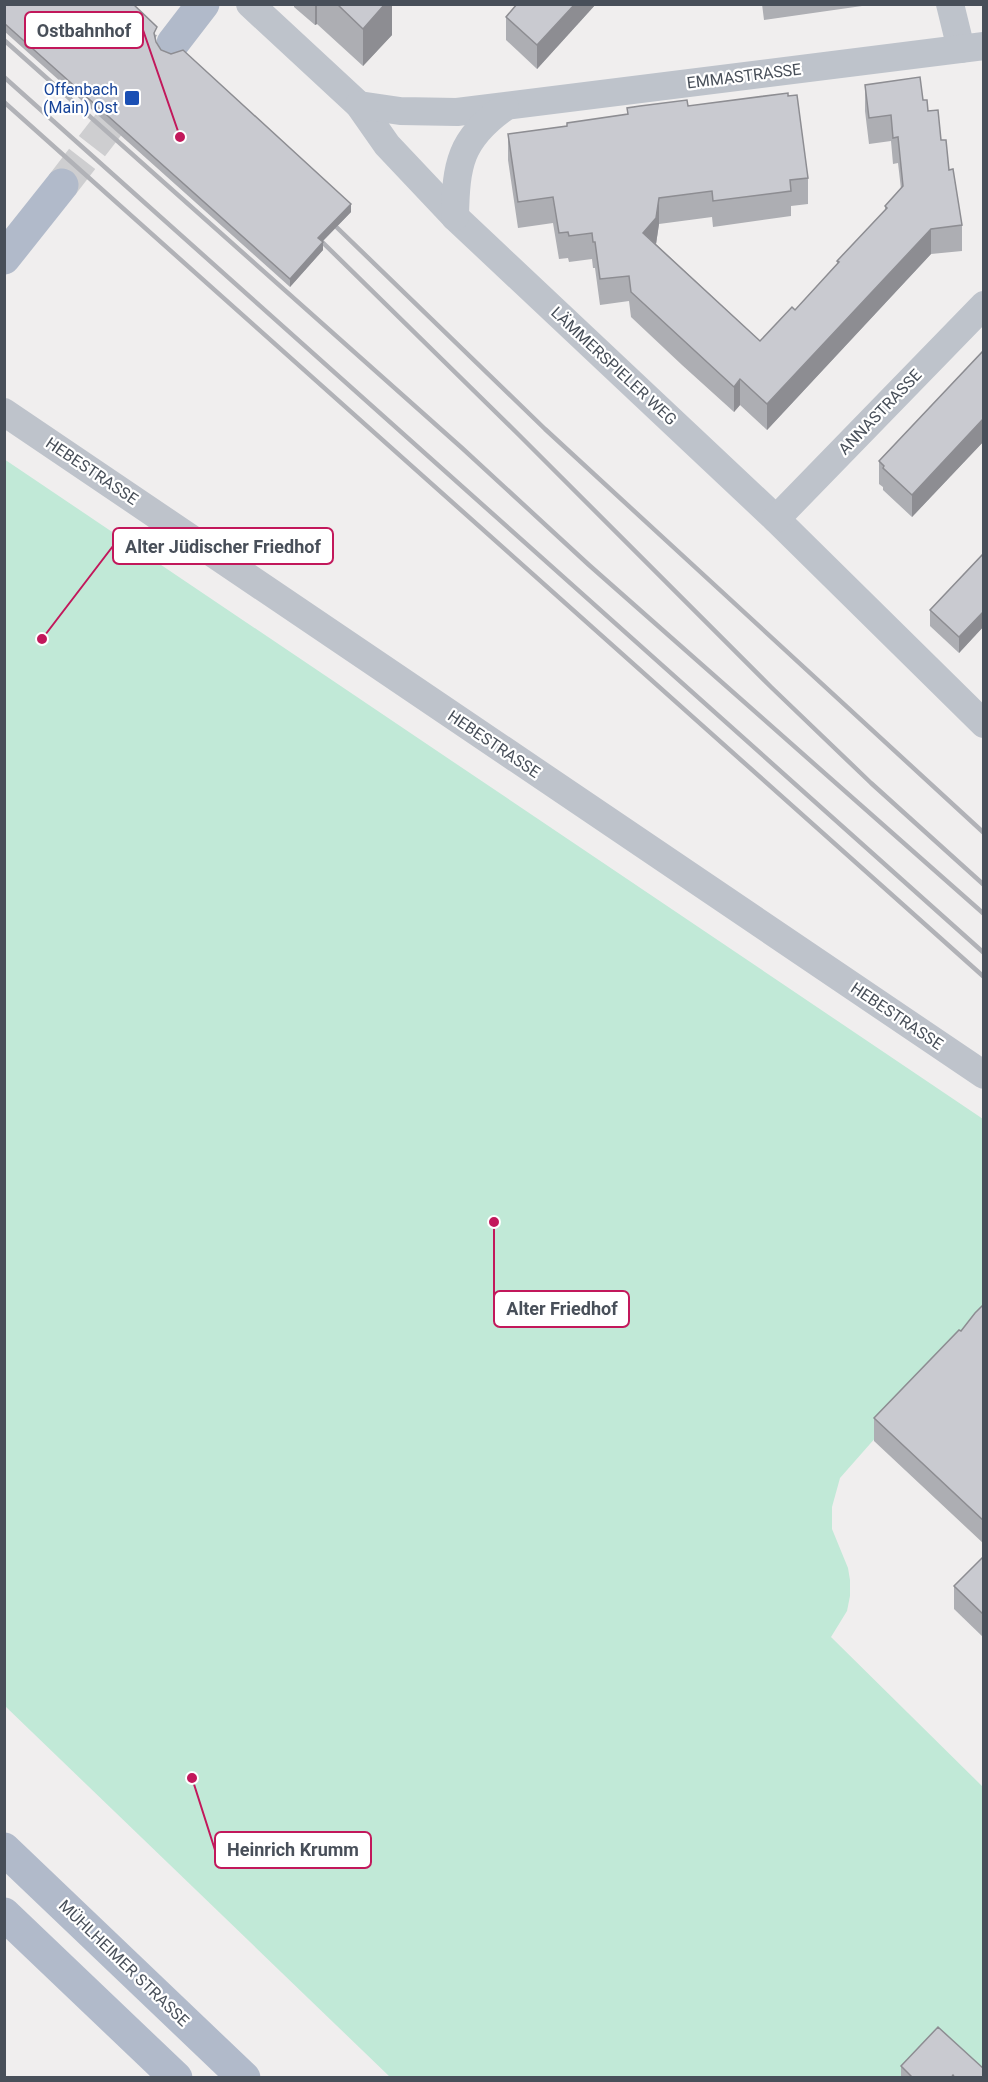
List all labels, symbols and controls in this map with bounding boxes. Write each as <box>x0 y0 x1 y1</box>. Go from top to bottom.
callout: Ostbahnhof <box>25 12 143 48</box>
text: Ostbahnhof <box>37 20 132 41</box>
street label: EMMASTRASSE <box>686 60 802 92</box>
place label: Offenbach (Main) Ost <box>43 80 118 117</box>
marker: Offenbach (Main) Ost <box>123 89 141 107</box>
street label: LÄMMERSPIELER WEG <box>547 303 681 429</box>
street label: ANNASTRASSE <box>835 365 925 459</box>
street label: HEBESTRASSE <box>42 433 142 509</box>
callout: Alter Jüdischer Friedhof <box>113 528 333 564</box>
text: Alter Jüdischer Friedhof <box>125 536 321 557</box>
street label: HEBESTRASSE <box>444 706 544 782</box>
street label: HEBESTRASSE <box>847 978 947 1054</box>
callout: Alter Friedhof <box>494 1291 629 1327</box>
text: Alter Friedhof <box>506 1298 618 1319</box>
callout: Heinrich Krumm <box>215 1832 371 1868</box>
text: Heinrich Krumm <box>227 1839 359 1860</box>
street label: MÜHLHEIMER STRASSE <box>55 1896 193 2030</box>

